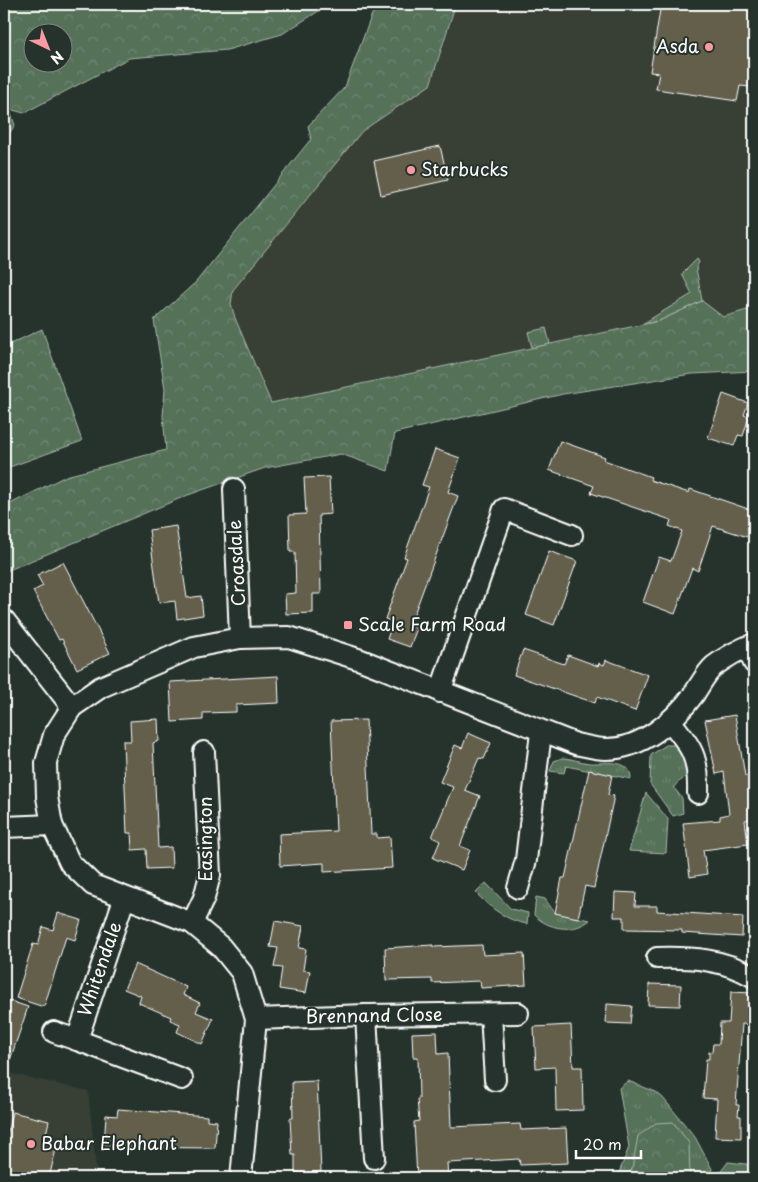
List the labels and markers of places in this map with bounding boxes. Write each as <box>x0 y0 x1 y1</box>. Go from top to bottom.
place label: Asda <box>656 32 699 59</box>
marker: Asda <box>703 41 715 53</box>
place label: Starbucks <box>421 155 508 182</box>
marker: Starbucks <box>405 164 417 176</box>
place label: Scale Farm Road <box>358 610 506 637</box>
marker: Scale Farm Road <box>342 619 354 631</box>
place label: Babar Elephant <box>41 1129 177 1156</box>
marker: Babar Elephant <box>25 1138 37 1150</box>

